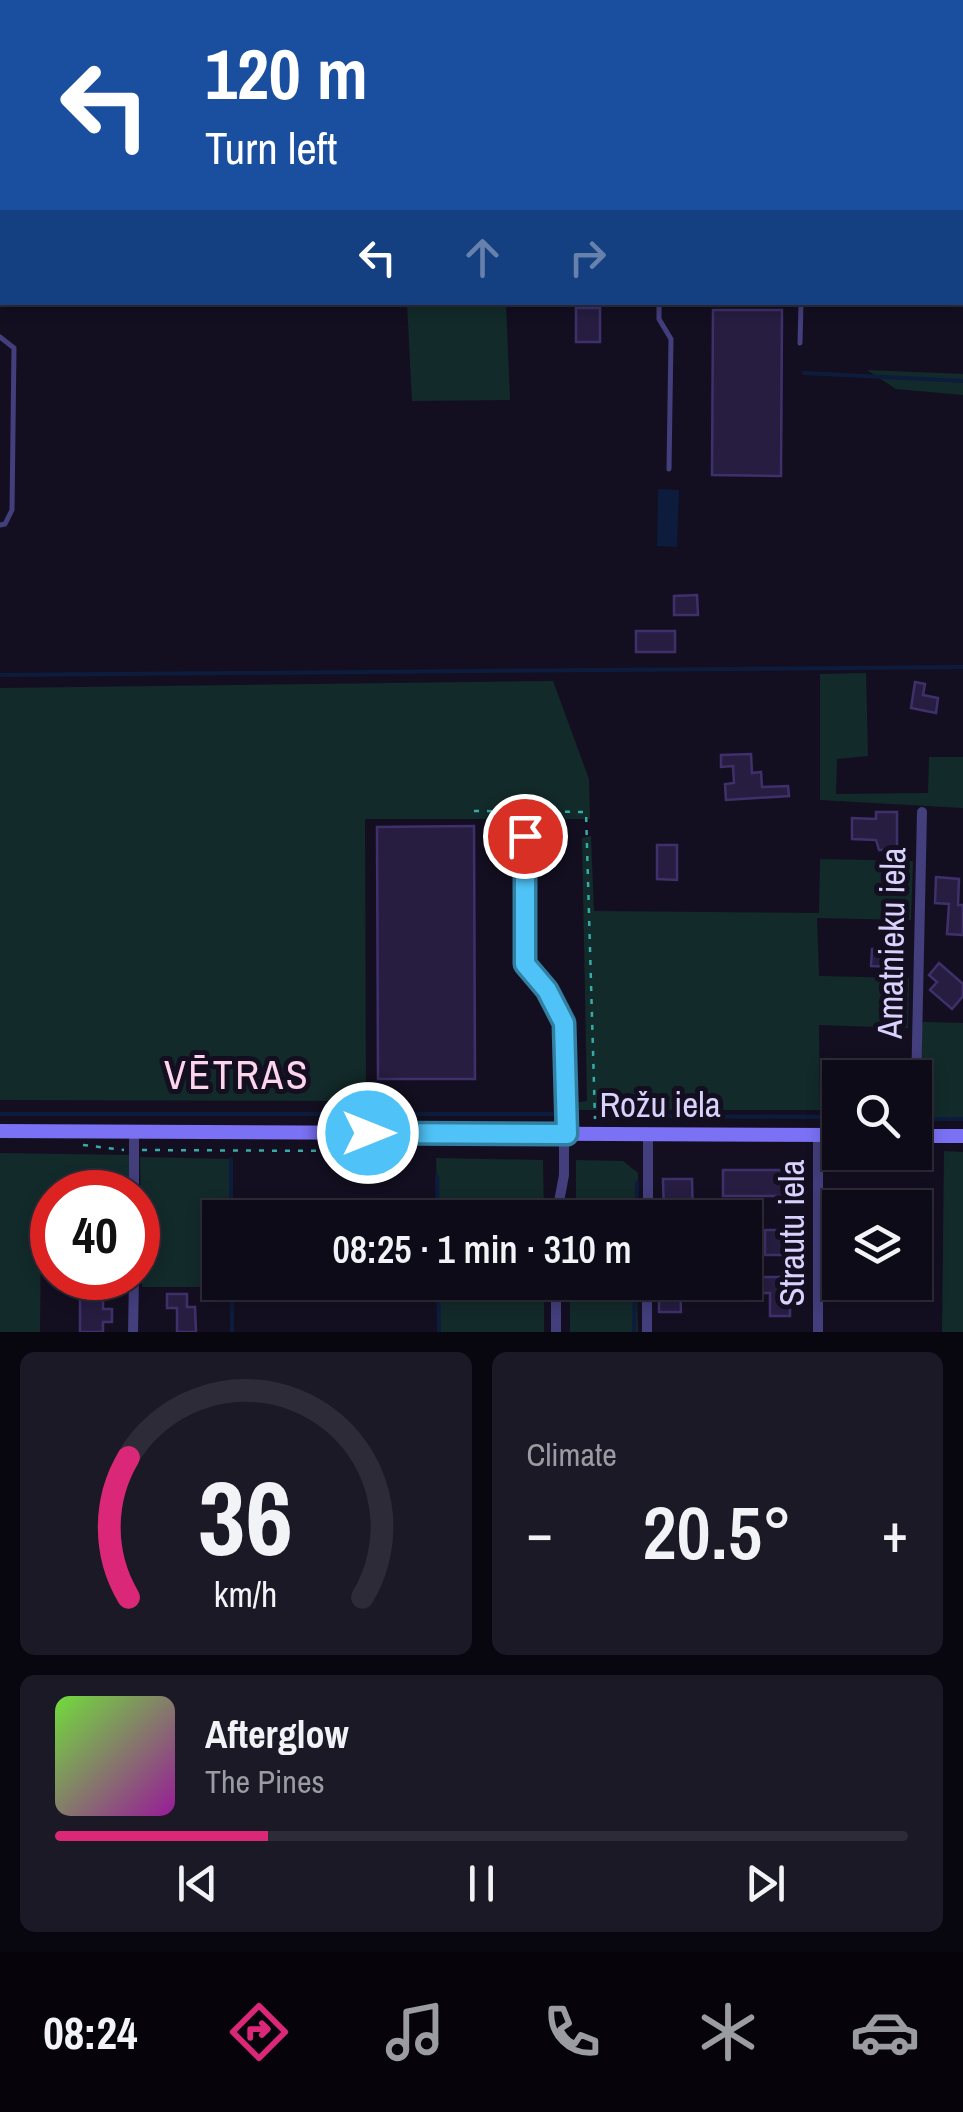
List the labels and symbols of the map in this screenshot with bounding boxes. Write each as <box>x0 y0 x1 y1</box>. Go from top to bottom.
pin <box>483 794 568 879</box>
street label: Amatnieku iela <box>866 847 916 1040</box>
district label: VĒTRAS <box>164 1048 310 1101</box>
position arrow <box>316 1081 420 1185</box>
street label: Rožu iela <box>599 1081 721 1128</box>
street label: Strautu iela <box>768 1160 815 1306</box>
speed limit sign: 40 <box>30 1170 160 1300</box>

